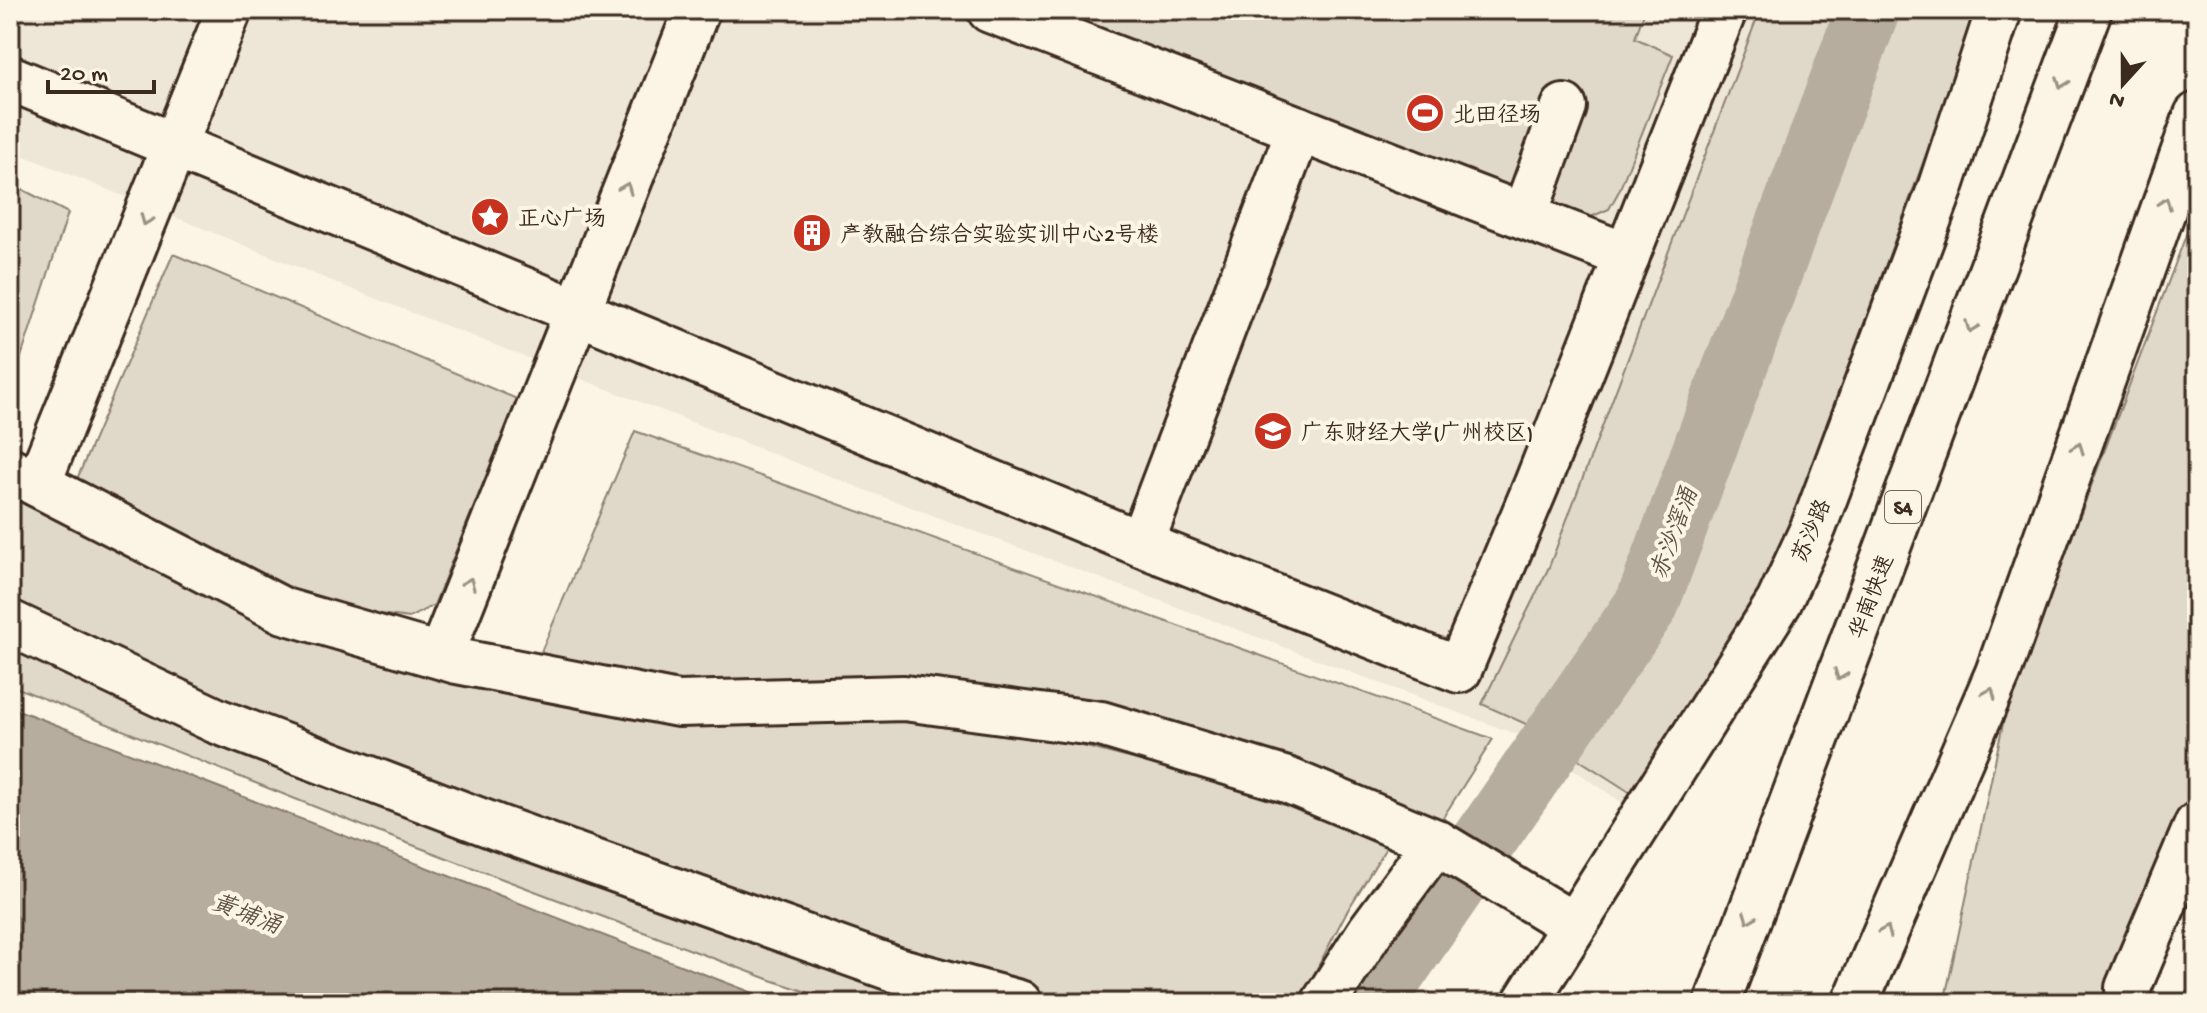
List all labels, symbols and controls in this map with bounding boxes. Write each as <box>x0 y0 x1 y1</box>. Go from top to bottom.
scale bar <box>48 44 154 94</box>
north arrow <box>2083 44 2163 124</box>
text: 20 m <box>60 61 108 90</box>
one-way arrow <box>2055 75 2072 89</box>
text: N <box>2106 84 2129 114</box>
sports icon: 北田径场 <box>1404 92 1446 134</box>
place label: 北田径场 <box>1453 103 1541 130</box>
one-way arrow <box>617 182 633 196</box>
place icon: 正心广场 <box>469 196 511 238</box>
one-way arrow <box>2156 197 2172 211</box>
place label: 正心广场 <box>518 207 606 234</box>
one-way arrow <box>140 212 156 226</box>
building icon: 产教融合综合实验实训中心2号楼 <box>791 212 833 254</box>
place label: 产教融合综合实验实训中心2号楼 <box>840 222 1159 250</box>
one-way arrow <box>1964 319 1981 333</box>
school or university icon: 广东财经大学(广州校区) <box>1252 410 1294 452</box>
place label: 广东财经大学(广州校区) <box>1301 421 1533 448</box>
one-way arrow <box>2068 442 2085 456</box>
water label: 赤沙滘涌 <box>1645 483 1707 584</box>
road number: S4 <box>1885 491 1921 523</box>
street label: 苏沙路 <box>1787 495 1839 567</box>
street label: 华南快速 <box>1844 551 1902 643</box>
one-way arrow <box>460 577 476 591</box>
one-way arrow <box>1833 667 1850 681</box>
one-way arrow <box>1980 687 1996 701</box>
water label: 黄埔涌 <box>207 889 286 943</box>
one-way arrow <box>1742 910 1759 924</box>
one-way arrow <box>1877 925 1893 940</box>

